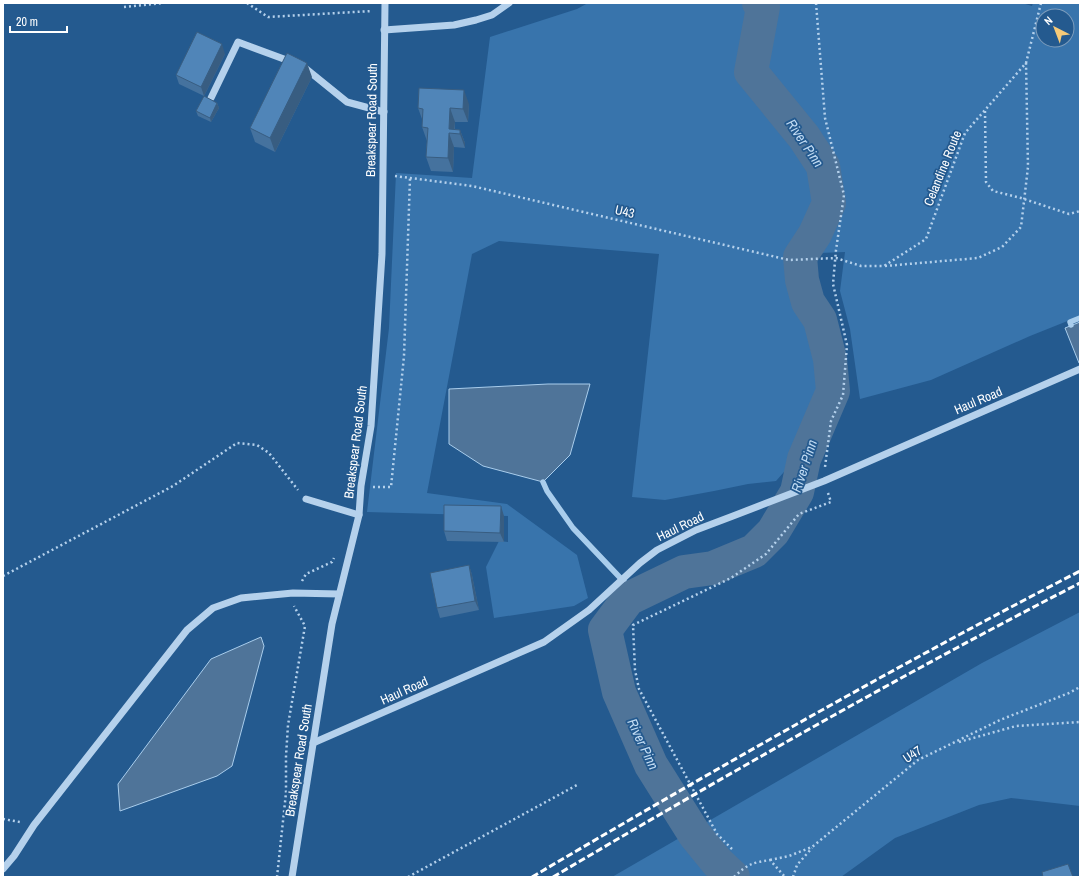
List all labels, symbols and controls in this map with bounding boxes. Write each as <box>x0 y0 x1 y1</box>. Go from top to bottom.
scale bar <box>10 8 67 34</box>
north arrow <box>1035 8 1075 48</box>
text: N <box>1041 13 1055 28</box>
text: 20 m <box>16 14 38 30</box>
street label: Breakspear Road South <box>362 63 381 177</box>
water label: River Pinn <box>782 115 828 171</box>
street label: Celandine Route <box>920 128 965 208</box>
street label: U43 <box>613 201 636 222</box>
street label: Haul Road <box>952 383 1005 418</box>
street label: Breakspear Road South <box>340 384 371 500</box>
water label: River Pinn <box>787 437 821 495</box>
street label: Haul Road <box>654 508 707 545</box>
street label: Haul Road <box>378 672 431 708</box>
street label: Breakspear Road South <box>281 702 316 818</box>
water label: River Pinn <box>623 716 663 772</box>
street label: U47 <box>899 742 925 767</box>

